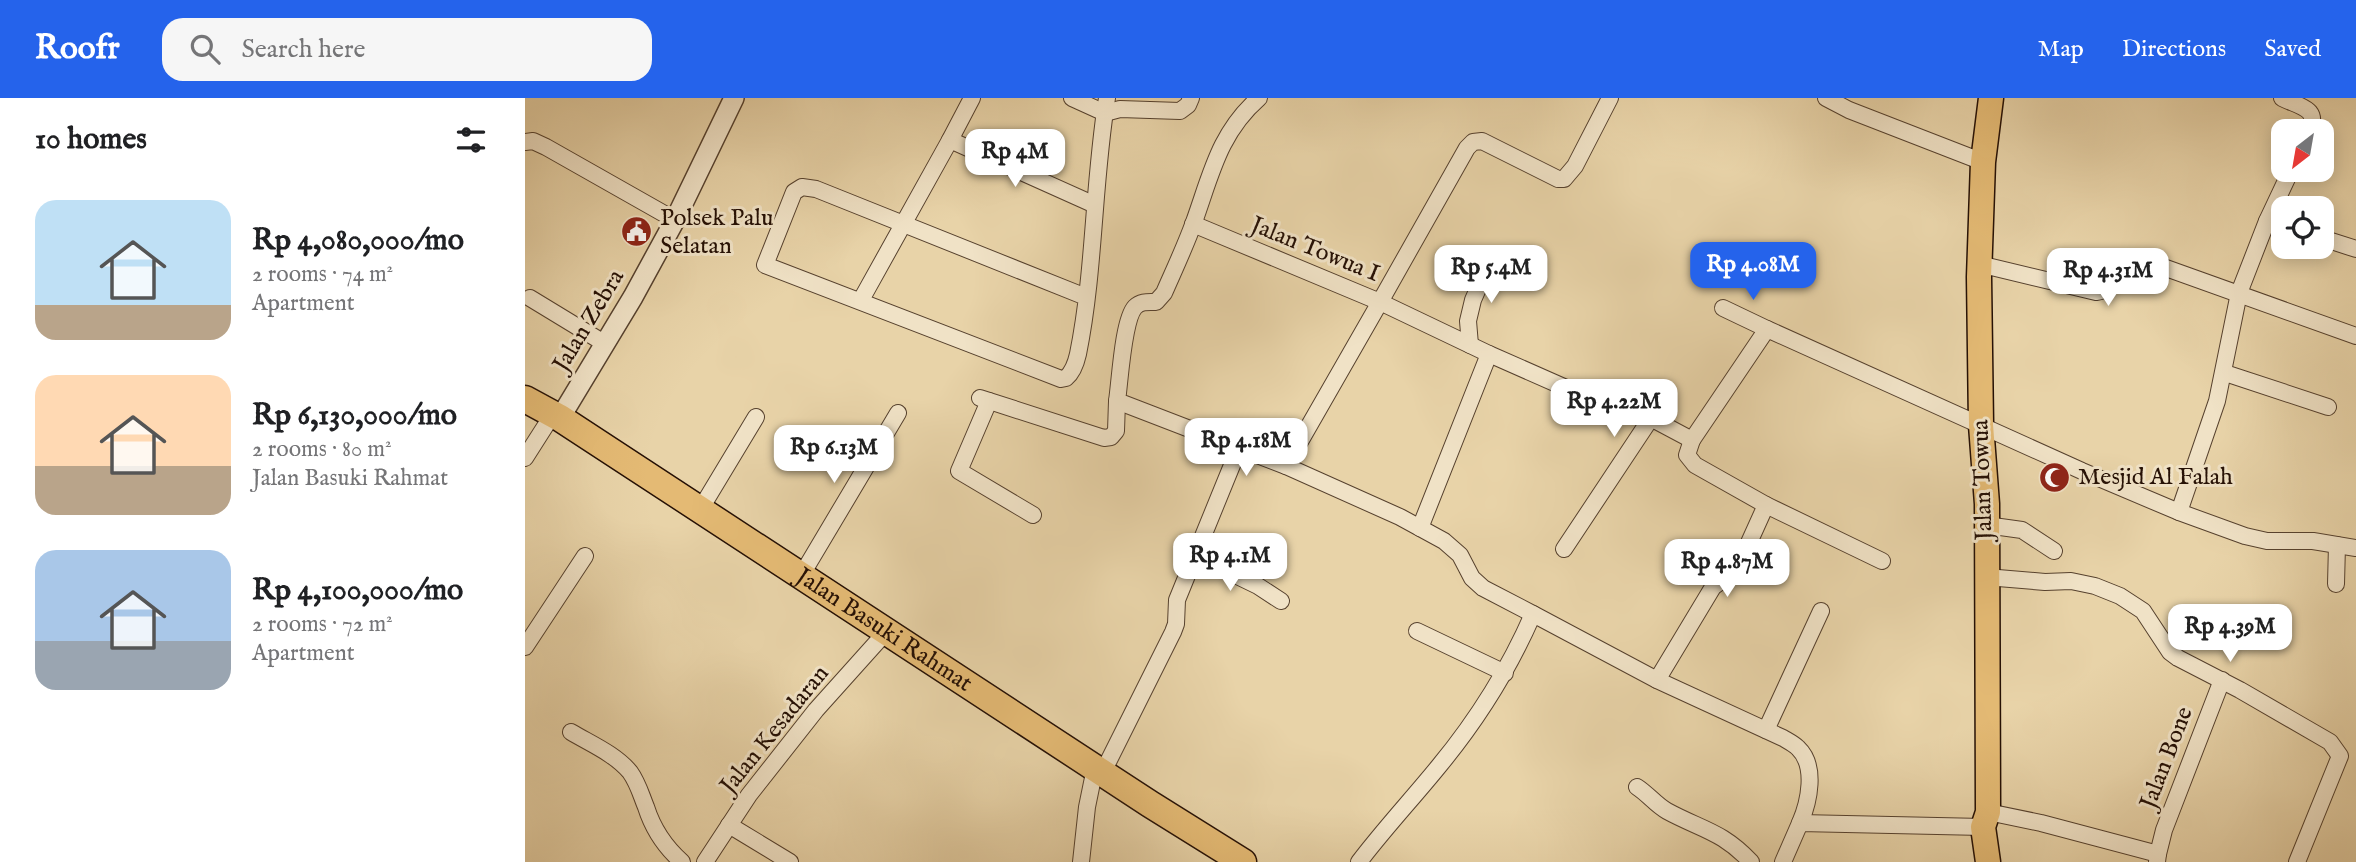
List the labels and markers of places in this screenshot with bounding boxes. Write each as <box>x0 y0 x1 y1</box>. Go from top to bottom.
pin: Rp 4M <box>966 130 1064 189</box>
place label: Polsek Palu Selatan <box>660 203 773 262</box>
public building icon: Polsek Palu Selatan <box>620 215 654 249</box>
pin: Rp 4.08M <box>1681 242 1825 302</box>
pin: Rp 5.4M <box>1426 246 1556 305</box>
pin: Rp 4.31M <box>2036 248 2180 308</box>
pin: Rp 4.22M <box>1542 380 1686 439</box>
pin: Rp 4.18M <box>1174 418 1318 478</box>
pin: Rp 6.13M <box>762 426 906 485</box>
mosque icon: Mesjid Al Falah <box>2038 460 2072 494</box>
place label: Mesjid Al Falah <box>2078 462 2233 493</box>
pin: Rp 4.1M <box>1165 533 1295 593</box>
pin: Rp 4.87M <box>1655 540 1799 599</box>
pin: Rp 4.39M <box>2158 604 2302 664</box>

